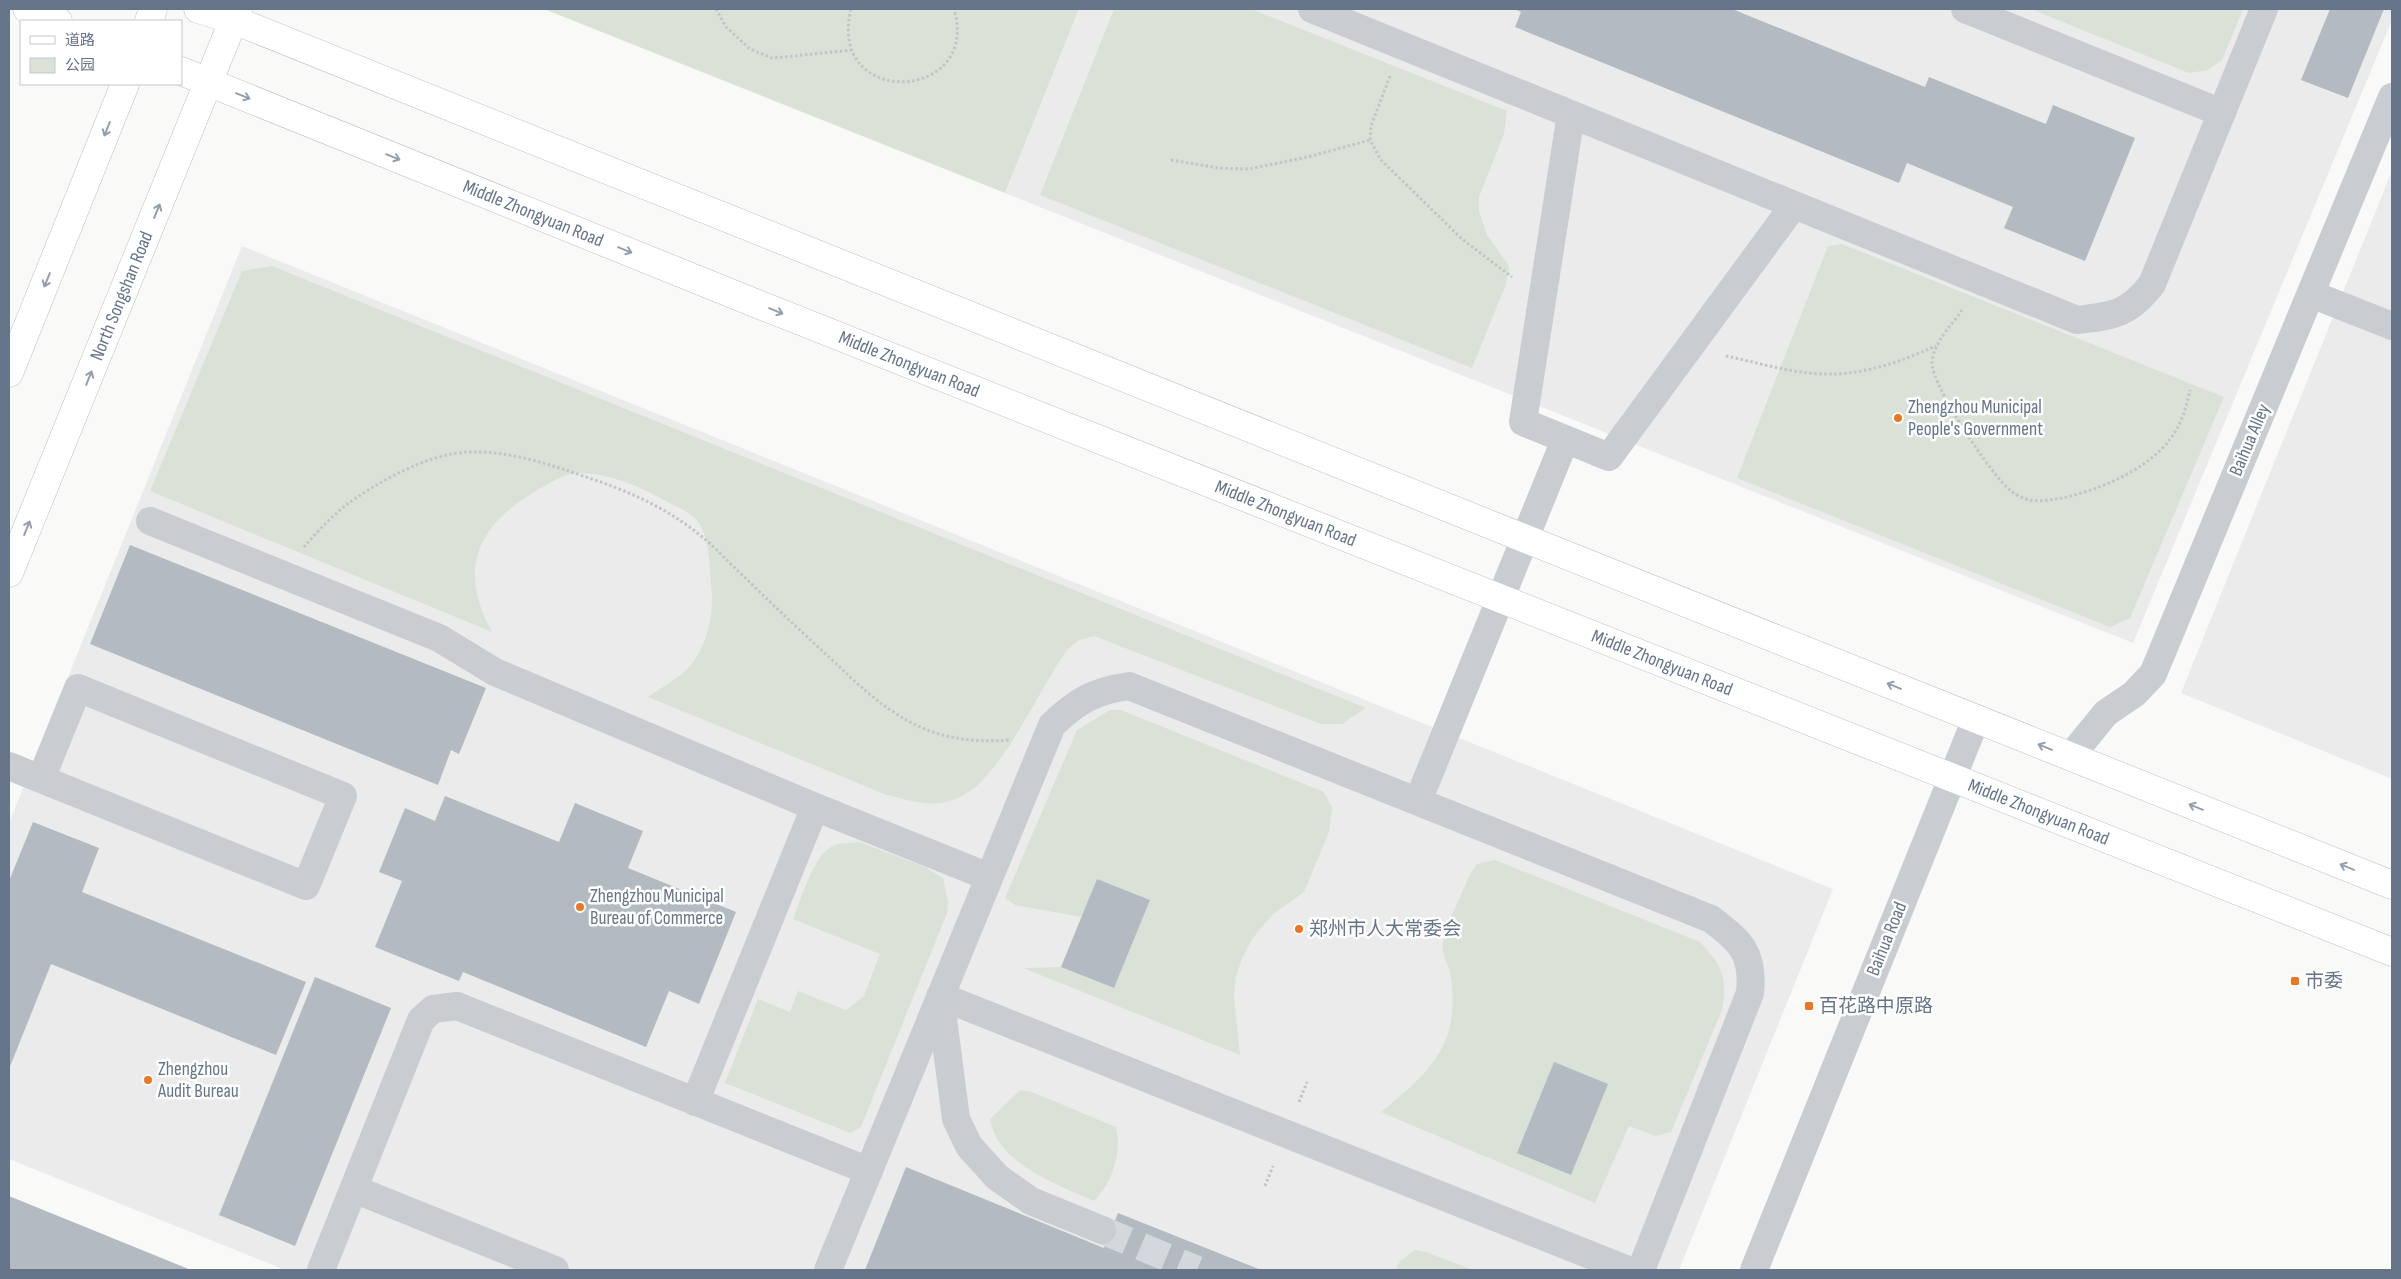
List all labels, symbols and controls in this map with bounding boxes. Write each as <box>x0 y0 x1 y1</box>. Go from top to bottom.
legend <box>20 20 182 85</box>
text: 道路 <box>65 31 95 50</box>
text: 公园 <box>65 56 95 75</box>
one-way arrow <box>235 91 250 101</box>
one-way arrow <box>102 121 112 136</box>
one-way arrow <box>385 152 400 162</box>
street label: Middle Zhongyuan Road <box>460 175 607 252</box>
one-way arrow <box>153 204 162 219</box>
street label: North Songshan Road <box>85 228 158 364</box>
one-way arrow <box>617 246 632 256</box>
one-way arrow <box>41 272 51 287</box>
one-way arrow <box>768 307 783 316</box>
street label: Middle Zhongyuan Road <box>835 326 983 402</box>
one-way arrow <box>85 371 94 386</box>
place label: Zhengzhou Municipal People's Government <box>1908 396 2043 441</box>
street label: Baihua Alley <box>2225 400 2276 480</box>
marker: Zhengzhou Municipal People's Government <box>1892 412 1904 424</box>
street label: Middle Zhongyuan Road <box>1212 475 1360 552</box>
one-way arrow <box>23 521 33 536</box>
street label: Middle Zhongyuan Road <box>1588 624 1736 701</box>
one-way arrow <box>1887 681 1902 690</box>
one-way arrow <box>2038 741 2053 751</box>
street label: Middle Zhongyuan Road <box>1965 774 2113 850</box>
one-way arrow <box>2189 802 2204 811</box>
one-way arrow <box>2340 862 2355 871</box>
place label: Zhengzhou Municipal Bureau of Commerce <box>590 885 724 930</box>
street label: Baihua Road <box>1862 899 1912 979</box>
marker: Zhengzhou Municipal Bureau of Commerce <box>574 901 586 913</box>
place label: 郑州市人大常委会 <box>1309 918 1461 941</box>
marker: 郑州市人大常委会 <box>1293 923 1305 935</box>
place label: 市委 <box>2305 970 2343 993</box>
marker: 市委 <box>2289 975 2301 987</box>
place label: 百花路中原路 <box>1819 995 1933 1018</box>
marker: 百花路中原路 <box>1803 1000 1815 1012</box>
place label: Zhengzhou Audit Bureau <box>157 1058 239 1103</box>
marker: Zhengzhou Audit Bureau <box>142 1074 154 1086</box>

